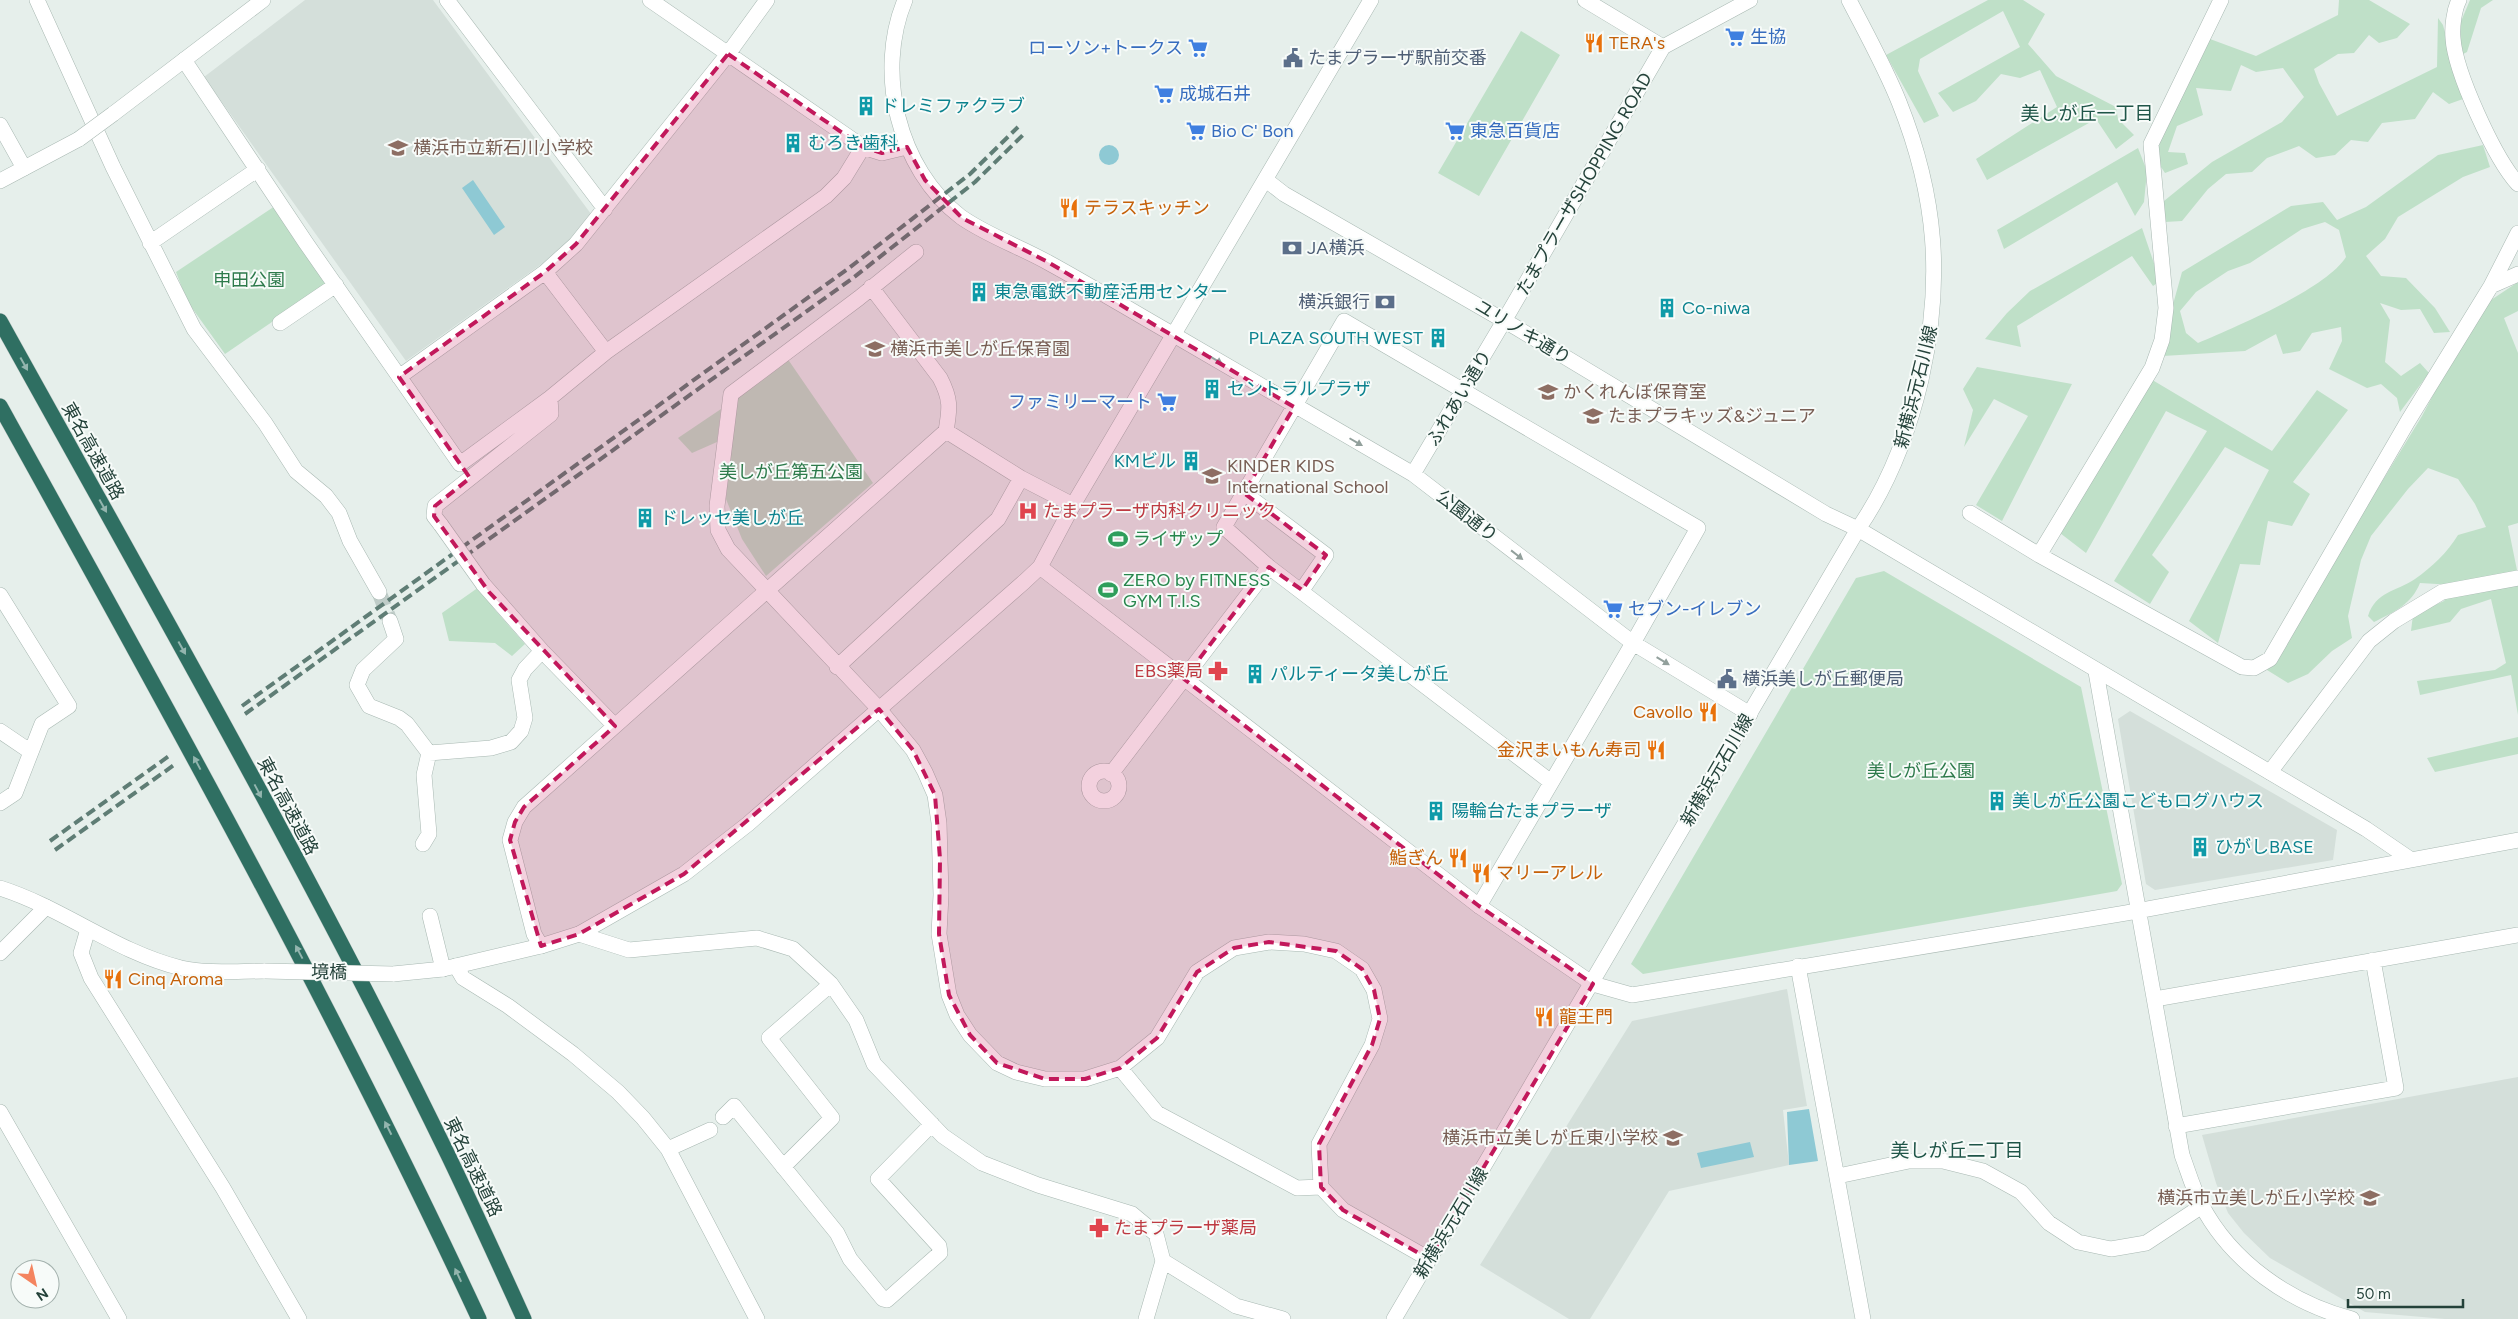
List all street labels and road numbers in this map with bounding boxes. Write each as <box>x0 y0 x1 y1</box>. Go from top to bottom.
street label: たまプラーザSHOPPING ROAD <box>1511 69 1657 299</box>
street label: ユリノキ通り <box>1471 295 1575 369</box>
street label: 新横浜元石川線 <box>1890 323 1942 451</box>
street label: ふれあい通り <box>1422 346 1496 450</box>
street label: 東名高速道路 <box>57 398 129 504</box>
street label: 公園通り <box>1432 485 1502 547</box>
street label: 新横浜元石川線 <box>1676 710 1758 830</box>
street label: 東名高速道路 <box>253 753 323 859</box>
street label: 境橋 <box>311 961 347 983</box>
street label: 東名高速道路 <box>439 1114 507 1220</box>
street label: 新横浜元石川線 <box>1409 1163 1493 1283</box>

